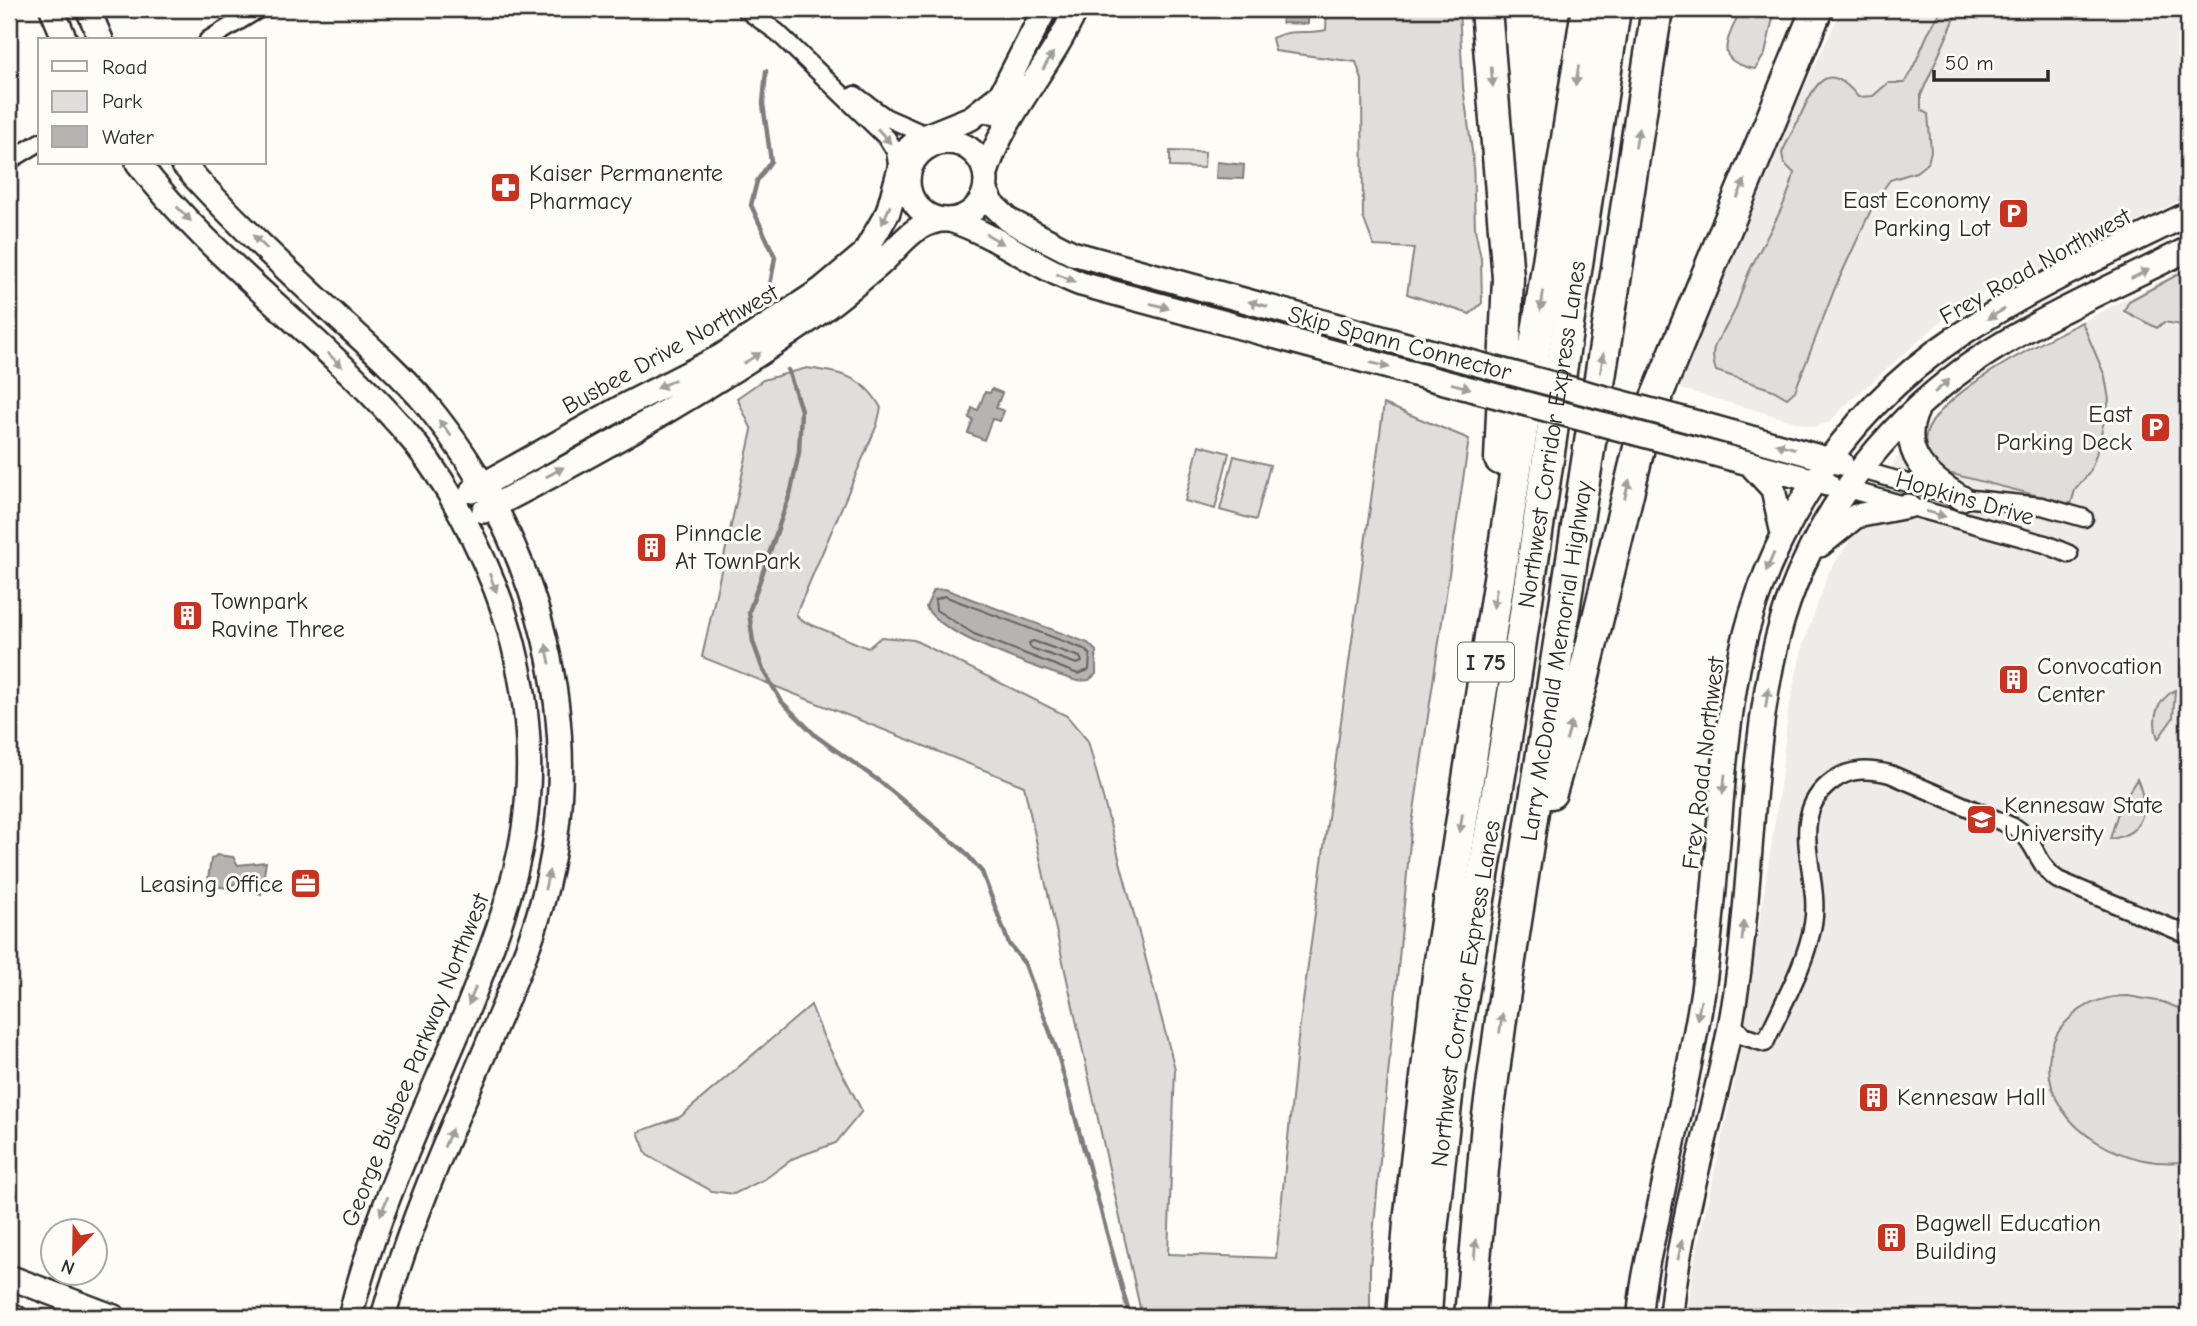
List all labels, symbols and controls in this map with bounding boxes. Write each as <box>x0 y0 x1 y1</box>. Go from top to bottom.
legend <box>38 38 266 164</box>
scale bar <box>1934 38 2048 82</box>
one-way arrow <box>1042 51 1054 70</box>
text: 50 m <box>1945 51 1994 75</box>
text: Road <box>102 55 147 79</box>
one-way arrow <box>1571 65 1582 87</box>
one-way arrow <box>1487 66 1498 88</box>
text: Park <box>102 89 142 113</box>
text: Water <box>102 125 155 149</box>
one-way arrow <box>876 127 892 145</box>
one-way arrow <box>1631 127 1642 149</box>
place label: Kaiser Permanente Pharmacy <box>529 159 723 215</box>
pharmacy icon: Kaiser Permanente Pharmacy <box>489 170 523 204</box>
one-way arrow <box>1735 179 1747 199</box>
place label: East Economy Parking Lot <box>1843 186 1991 242</box>
parking icon: East Economy Parking Lot <box>1996 197 2030 231</box>
street label: Frey Road Northwest <box>1935 201 2136 330</box>
one-way arrow <box>175 205 192 222</box>
one-way arrow <box>880 205 891 226</box>
one-way arrow <box>986 233 1005 245</box>
one-way arrow <box>252 235 269 251</box>
street label: Northwest Corridor Express Lanes <box>1512 259 1591 610</box>
one-way arrow <box>2130 268 2149 280</box>
one-way arrow <box>1056 272 1077 283</box>
street label: Busbee Drive Northwest <box>557 277 784 420</box>
one-way arrow <box>1536 290 1547 312</box>
one-way arrow <box>1247 299 1268 309</box>
street label: Skip Spann Connector <box>1285 300 1515 386</box>
one-way arrow <box>1150 301 1172 312</box>
one-way arrow <box>1986 308 2005 320</box>
one-way arrow <box>326 352 343 368</box>
one-way arrow <box>742 352 761 365</box>
one-way arrow <box>1597 352 1608 374</box>
one-way arrow <box>1370 360 1391 370</box>
one-way arrow <box>656 379 676 390</box>
one-way arrow <box>1934 379 1951 394</box>
one-way arrow <box>1450 381 1472 392</box>
place label: East Parking Deck <box>1996 400 2133 456</box>
parking icon: East Parking Deck <box>2138 411 2172 445</box>
one-way arrow <box>437 420 452 438</box>
one-way arrow <box>1774 440 1796 451</box>
street label: Hopkins Drive <box>1893 465 2037 531</box>
one-way arrow <box>545 466 565 478</box>
one-way arrow <box>1621 478 1632 500</box>
street label: Larry McDonald Memorial Highway <box>1515 479 1598 843</box>
one-way arrow <box>1926 510 1947 520</box>
place label: Pinnacle At TownPark <box>675 519 801 575</box>
building icon: Pinnacle At TownPark <box>635 530 669 564</box>
one-way arrow <box>1765 552 1776 573</box>
one-way arrow <box>488 573 499 594</box>
place label: Townpark Ravine Three <box>211 587 345 643</box>
one-way arrow <box>1489 587 1500 609</box>
building icon: Townpark Ravine Three <box>171 598 205 632</box>
road number: I 75 <box>1458 642 1514 682</box>
one-way arrow <box>543 643 554 665</box>
place label: Convocation Center <box>2037 652 2162 708</box>
street label: Frey Road Northwest <box>1676 654 1730 871</box>
building icon: Convocation Center <box>1997 663 2031 697</box>
one-way arrow <box>1762 687 1773 709</box>
one-way arrow <box>1564 720 1575 742</box>
one-way arrow <box>1718 773 1729 795</box>
place label: Kennesaw State University <box>2004 791 2163 847</box>
school or university icon: Kennesaw State University <box>1964 802 1998 836</box>
one-way arrow <box>1455 812 1466 834</box>
street label: Northwest Corridor Express Lanes <box>1425 818 1506 1168</box>
office icon: Leasing Office <box>289 867 323 901</box>
one-way arrow <box>542 869 553 891</box>
place label: Leasing Office <box>140 870 283 898</box>
street label: George Busbee Parkway Northwest <box>335 888 495 1231</box>
one-way arrow <box>1738 920 1749 942</box>
one-way arrow <box>467 986 478 1007</box>
one-way arrow <box>1694 999 1705 1021</box>
one-way arrow <box>1495 1012 1506 1034</box>
building icon: Kennesaw Hall <box>1857 1080 1891 1114</box>
place label: Kennesaw Hall <box>1897 1083 2046 1111</box>
one-way arrow <box>442 1127 453 1148</box>
one-way arrow <box>378 1195 389 1216</box>
place label: Bagwell Education Building <box>1915 1209 2101 1265</box>
north arrow <box>38 1218 108 1288</box>
building icon: Bagwell Education Building <box>1875 1220 1909 1254</box>
one-way arrow <box>1470 1238 1481 1260</box>
one-way arrow <box>1675 1239 1686 1261</box>
text: N <box>58 1254 78 1279</box>

